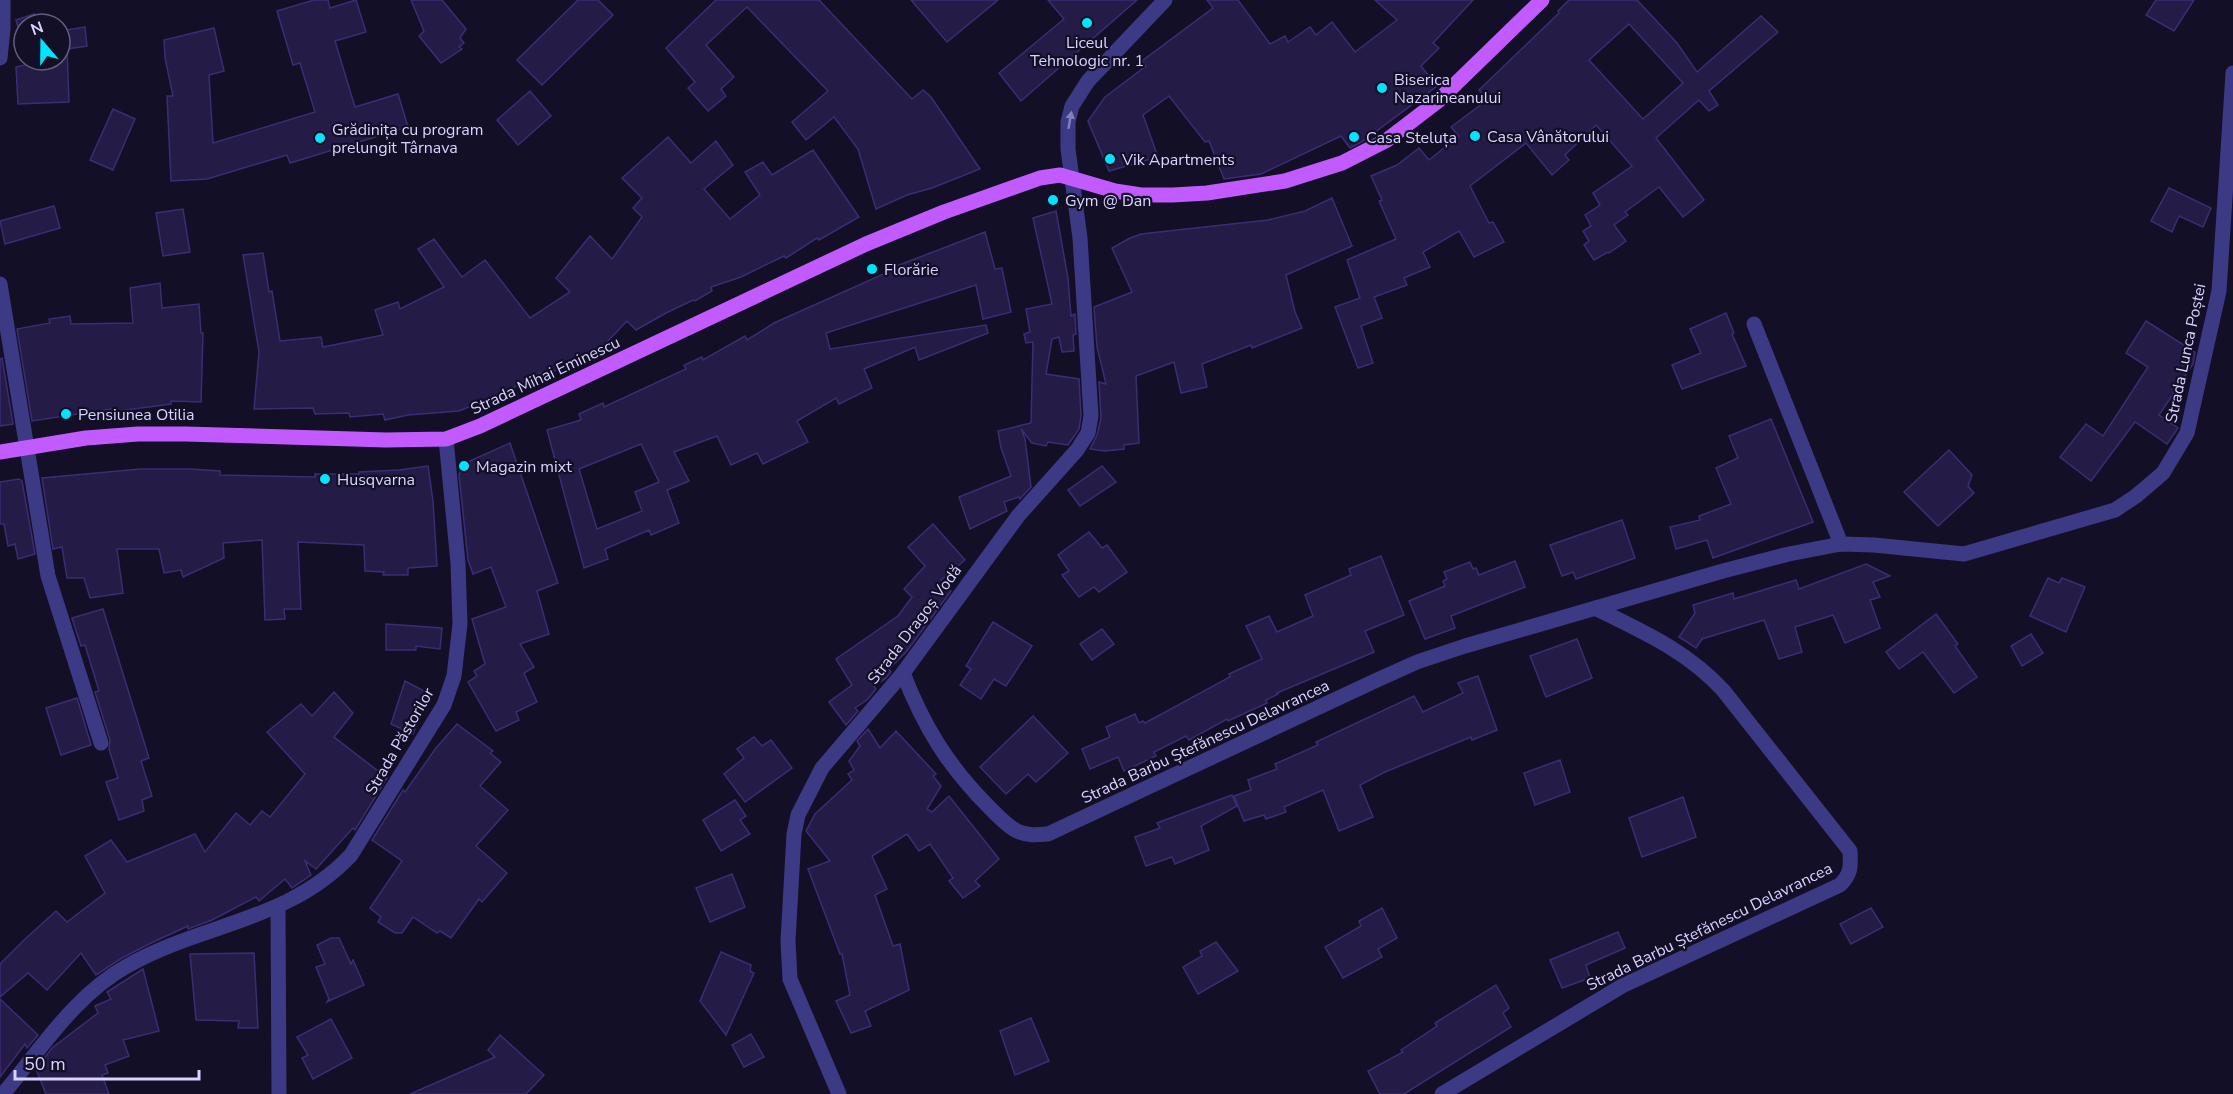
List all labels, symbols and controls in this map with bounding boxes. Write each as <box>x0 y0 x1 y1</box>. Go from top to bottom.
north arrow <box>12 12 72 72</box>
text: N <box>28 16 47 41</box>
marker: Liceul Tehnologic nr. 1 <box>1080 16 1094 30</box>
place label: Liceul Tehnologic nr. 1 <box>1030 32 1144 72</box>
place label: Biserica Nazarineanului <box>1394 69 1501 109</box>
marker: Biserica Nazarineanului <box>1375 81 1389 95</box>
one-way arrow <box>1065 110 1074 129</box>
place label: Grădinița cu program prelungit Târnava <box>332 119 483 159</box>
place label: Casa Vânătorului <box>1487 126 1609 148</box>
place label: Casa Steluța <box>1366 127 1457 149</box>
marker: Casa Vânătorului <box>1468 129 1482 143</box>
marker: Casa Steluța <box>1347 130 1361 144</box>
marker: Grădinița cu program prelungit Târnava <box>313 131 327 145</box>
place label: Vik Apartments <box>1121 149 1235 171</box>
marker: Vik Apartments <box>1103 152 1117 166</box>
place label: Gym @ Dan <box>1065 190 1151 212</box>
marker: Gym @ Dan <box>1046 193 1060 207</box>
place label: Florărie <box>884 259 938 281</box>
marker: Florărie <box>865 262 879 276</box>
street label: Strada Lunca Poștei <box>2160 281 2212 425</box>
street label: Strada Mihai Eminescu <box>467 332 624 420</box>
place label: Pensiunea Otilia <box>78 404 194 426</box>
marker: Pensiunea Otilia <box>59 407 73 421</box>
place label: Magazin mixt <box>476 456 572 478</box>
marker: Magazin mixt <box>457 459 471 473</box>
place label: Husqvarna <box>337 469 415 491</box>
marker: Husqvarna <box>318 472 332 486</box>
street label: Strada Dragoș Vodă <box>863 560 967 689</box>
street label: Strada Barbu Ștefănescu Delavrancea <box>1078 675 1333 809</box>
street label: Strada Păstorilor <box>360 684 440 799</box>
street label: Strada Barbu Ștefănescu Delavrancea <box>1583 858 1836 996</box>
scale bar <box>15 1043 200 1081</box>
text: 50 m <box>24 1052 66 1076</box>

